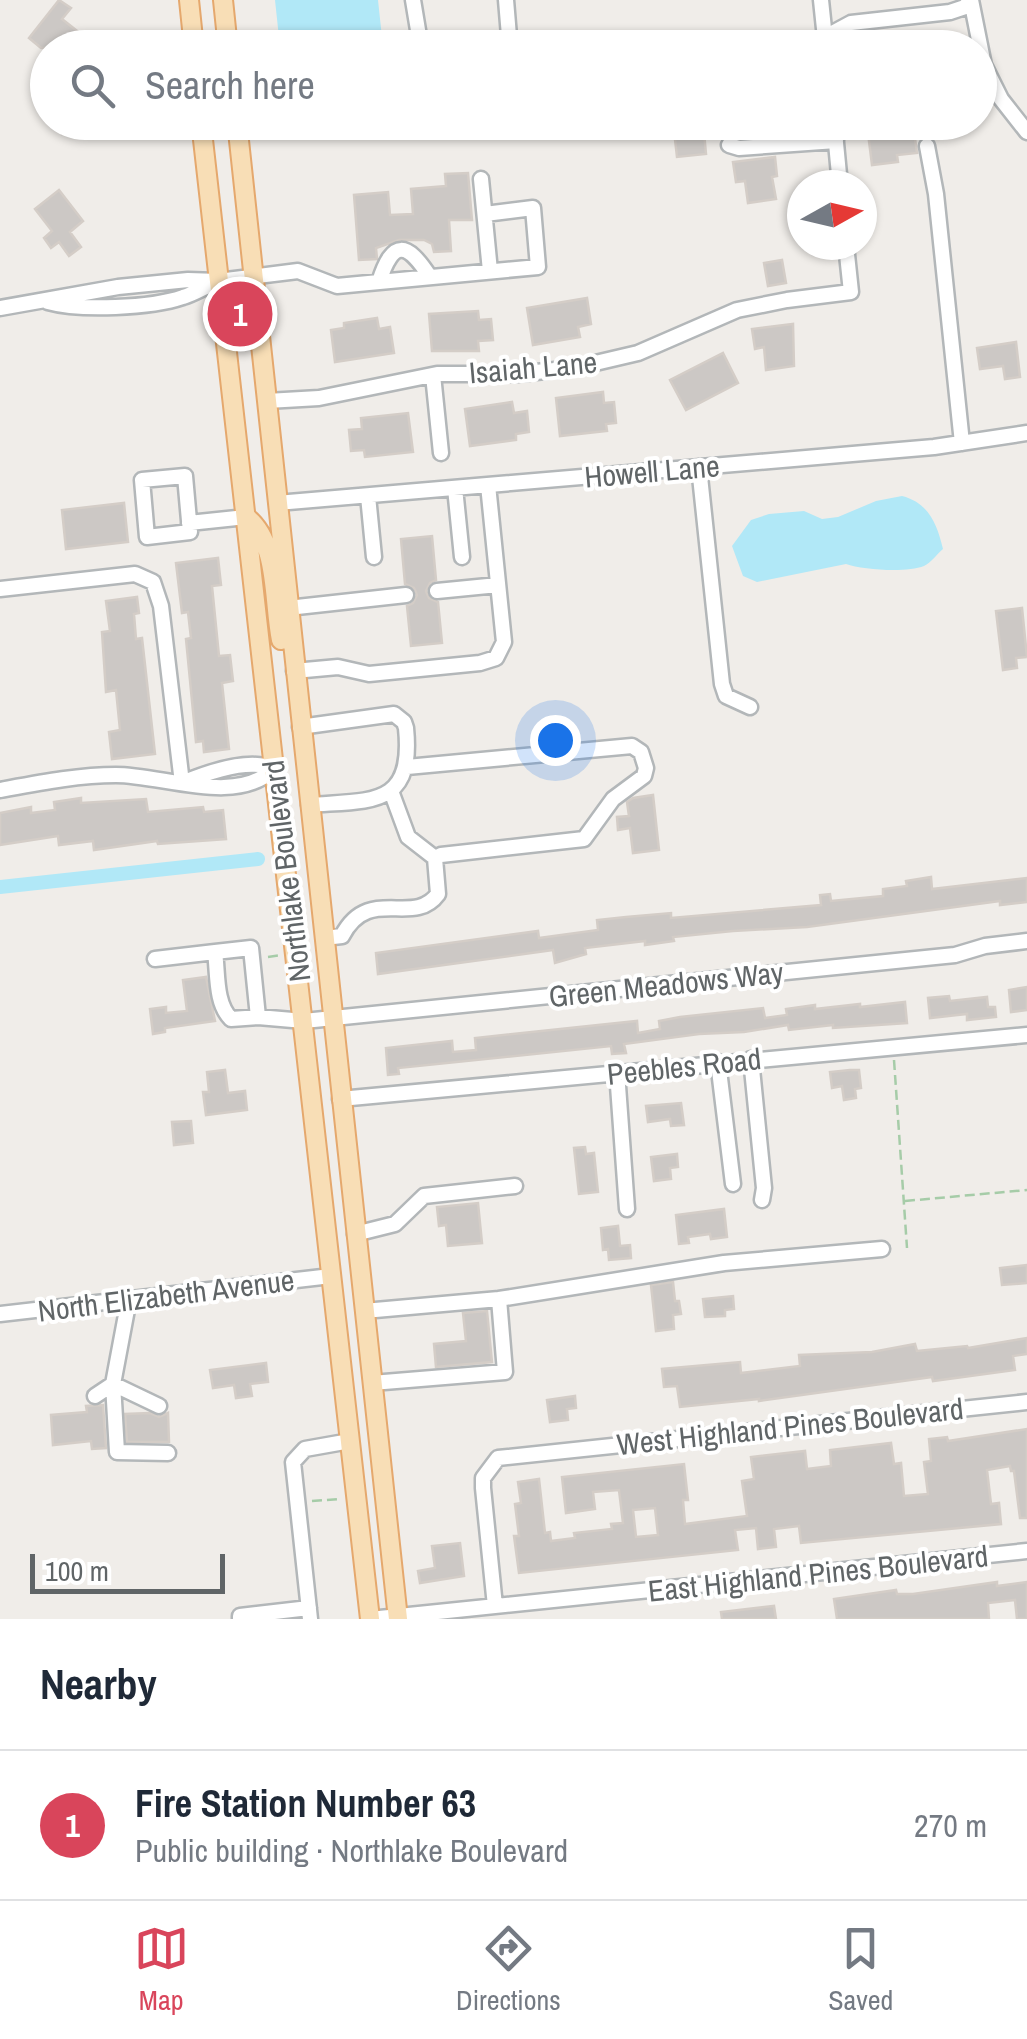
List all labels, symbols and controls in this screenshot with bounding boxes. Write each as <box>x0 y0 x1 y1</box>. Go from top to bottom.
search box <box>30 30 997 140</box>
icon: search <box>65 58 120 113</box>
text: Search here <box>145 60 315 111</box>
north arrow <box>787 170 877 260</box>
pin: 1 <box>208 276 272 352</box>
street label: Isaiah Lane <box>467 341 599 393</box>
street label: Howell Lane <box>583 445 721 497</box>
your location <box>530 715 581 766</box>
street label: Northlake Boulevard <box>253 758 319 984</box>
street label: Green Meadows Way <box>547 952 786 1016</box>
street label: Peebles Road <box>605 1038 763 1094</box>
street label: North Elizabeth Avenue <box>35 1259 297 1331</box>
street label: West Highland Pines Boulevard <box>615 1388 965 1464</box>
street label: East Highland Pines Boulevard <box>646 1535 990 1611</box>
scale bar <box>30 1549 225 1594</box>
text: 100 m <box>45 1552 109 1590</box>
text: Nearby <box>40 1656 157 1712</box>
text: Fire Station Number 63 <box>135 1778 476 1829</box>
text: 1 <box>65 1804 80 1847</box>
text: 270 m <box>914 1804 987 1847</box>
text: Public building · Northlake Boulevard <box>135 1829 568 1872</box>
tab: Map <box>134 1921 189 2019</box>
tab: Directions <box>456 1921 561 2019</box>
tab: Saved <box>828 1921 893 2019</box>

